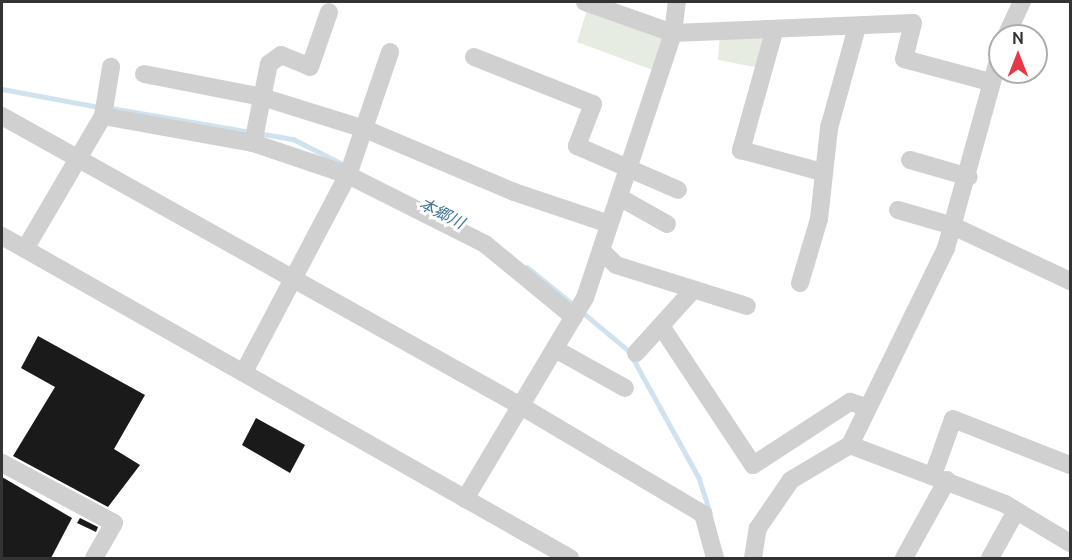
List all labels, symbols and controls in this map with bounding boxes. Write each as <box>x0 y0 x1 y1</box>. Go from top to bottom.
north arrow <box>988 24 1048 84</box>
text: N <box>1012 29 1024 47</box>
water label: 本郷川 <box>416 194 468 232</box>

